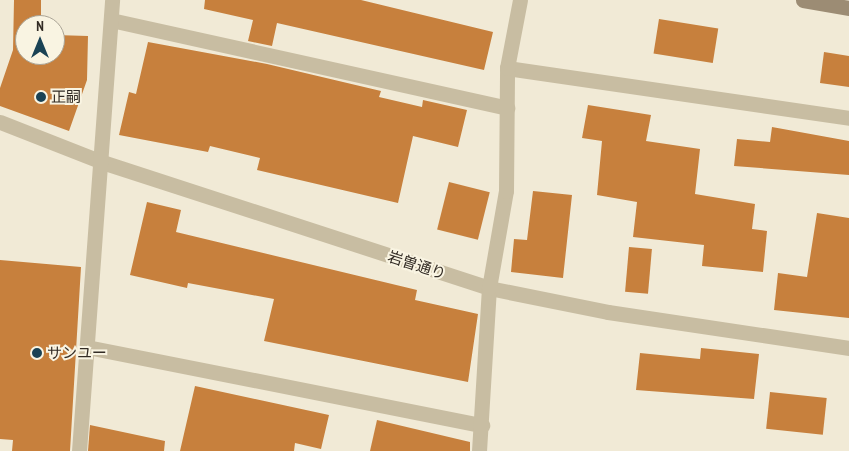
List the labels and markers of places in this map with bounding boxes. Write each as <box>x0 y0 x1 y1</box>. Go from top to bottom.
place label: 正嗣 <box>51 88 81 106</box>
marker: 正嗣 <box>35 91 47 103</box>
place label: サンユー <box>47 344 107 362</box>
marker: サンユー <box>31 347 43 359</box>

